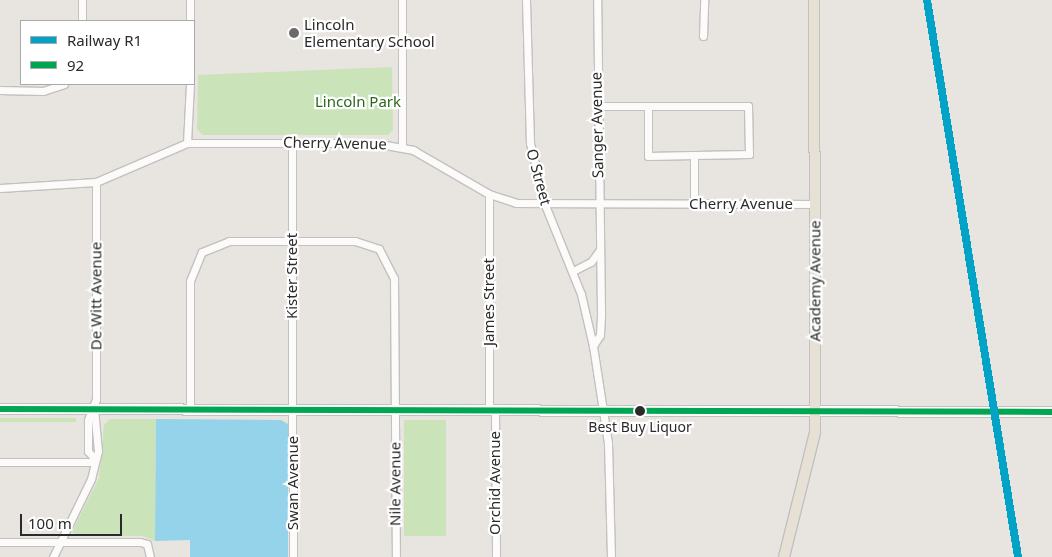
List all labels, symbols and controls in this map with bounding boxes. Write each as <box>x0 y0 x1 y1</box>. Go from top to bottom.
place label: Lincoln Elementary School <box>304 15 435 50</box>
legend <box>20 20 195 85</box>
marker: Lincoln Elementary School <box>288 27 300 39</box>
text: Railway R1 <box>67 30 142 50</box>
text: 92 <box>67 55 84 75</box>
street label: Sanger Avenue <box>587 72 607 178</box>
park label: Lincoln Park <box>315 93 401 111</box>
street label: Cherry Avenue <box>283 133 387 153</box>
street label: O Street <box>523 147 555 207</box>
street label: Cherry Avenue <box>689 195 793 213</box>
street label: Academy Avenue <box>806 220 824 342</box>
street label: Kister Street <box>283 233 301 319</box>
street label: De Witt Avenue <box>87 242 105 350</box>
street label: James Street <box>480 258 498 346</box>
marker: Best Buy Liquor <box>635 406 645 416</box>
place label: Best Buy Liquor <box>588 419 692 435</box>
street label: Orchid Avenue <box>486 431 504 535</box>
street label: Swan Avenue <box>284 436 302 530</box>
street label: Nile Avenue <box>386 442 404 526</box>
scale bar <box>22 504 125 536</box>
text: 100 m <box>28 513 72 533</box>

